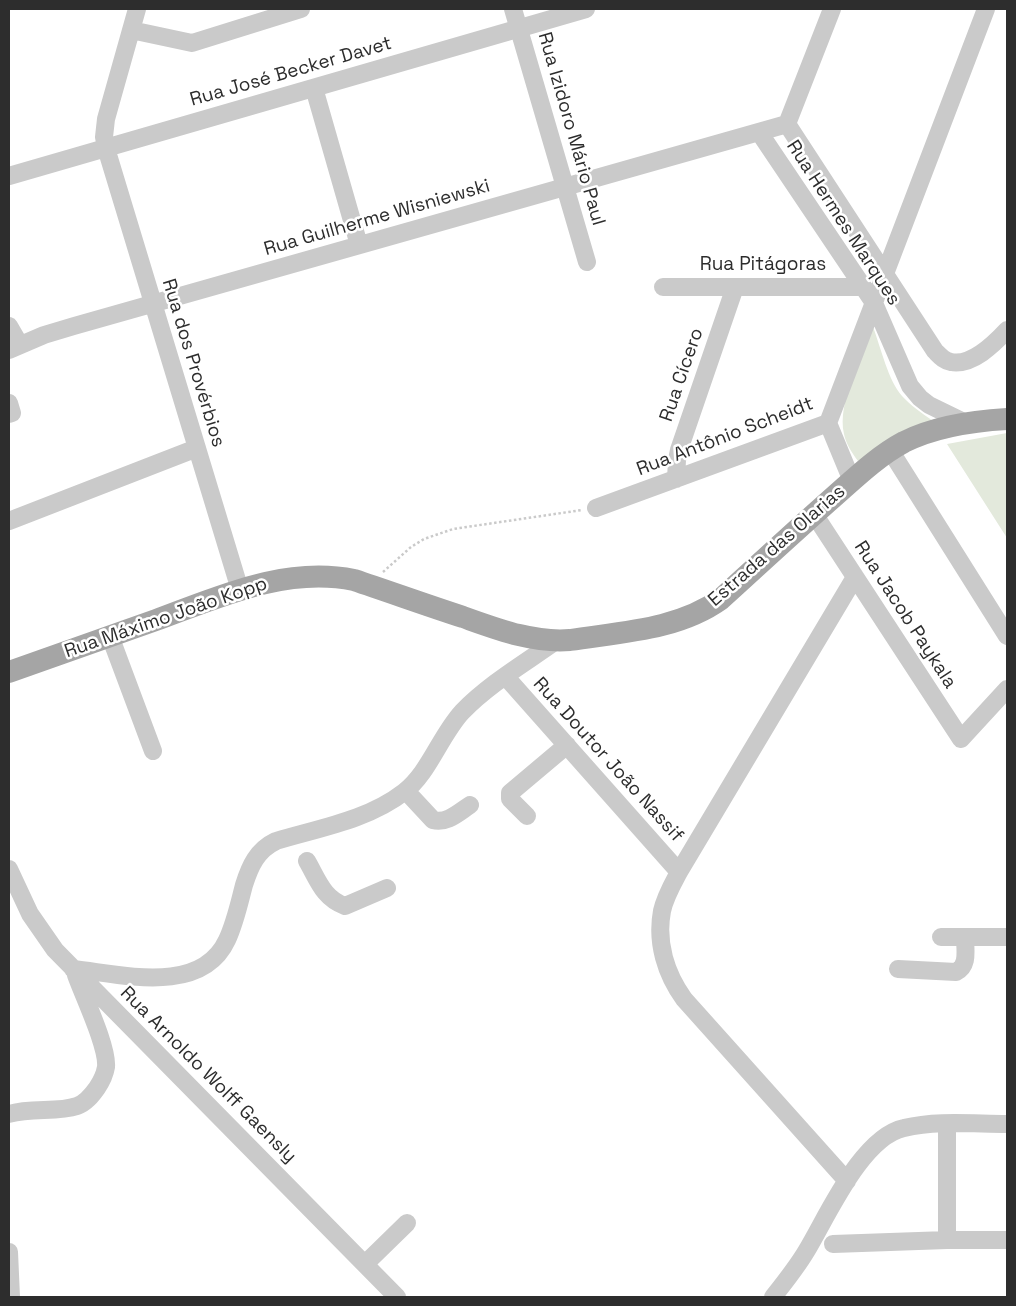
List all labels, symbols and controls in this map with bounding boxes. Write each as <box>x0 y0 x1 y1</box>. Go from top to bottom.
street label: Rua Izidoro Mário Paul <box>532 30 610 228</box>
street label: Rua José Becker Davet <box>188 32 394 112</box>
street label: Rua Hermes Marques <box>781 136 905 310</box>
street label: Rua Guilherme Wisniewski <box>261 175 493 261</box>
street label: Rua Pitágoras <box>700 254 826 276</box>
street label: Rua dos Provérbios <box>157 276 229 450</box>
street label: Rua Cícero <box>655 325 709 425</box>
street label: Rua Antônio Scheidt <box>633 393 817 481</box>
street label: Estrada das Olarias <box>704 480 850 612</box>
street label: Rua Jacob Paykala <box>849 537 961 693</box>
street label: Rua Máximo João Kopp <box>62 573 270 663</box>
street label: Rua Doutor João Nassif <box>528 673 688 847</box>
street label: Rua Arnoldo Wolff Gaensly <box>115 982 301 1168</box>

